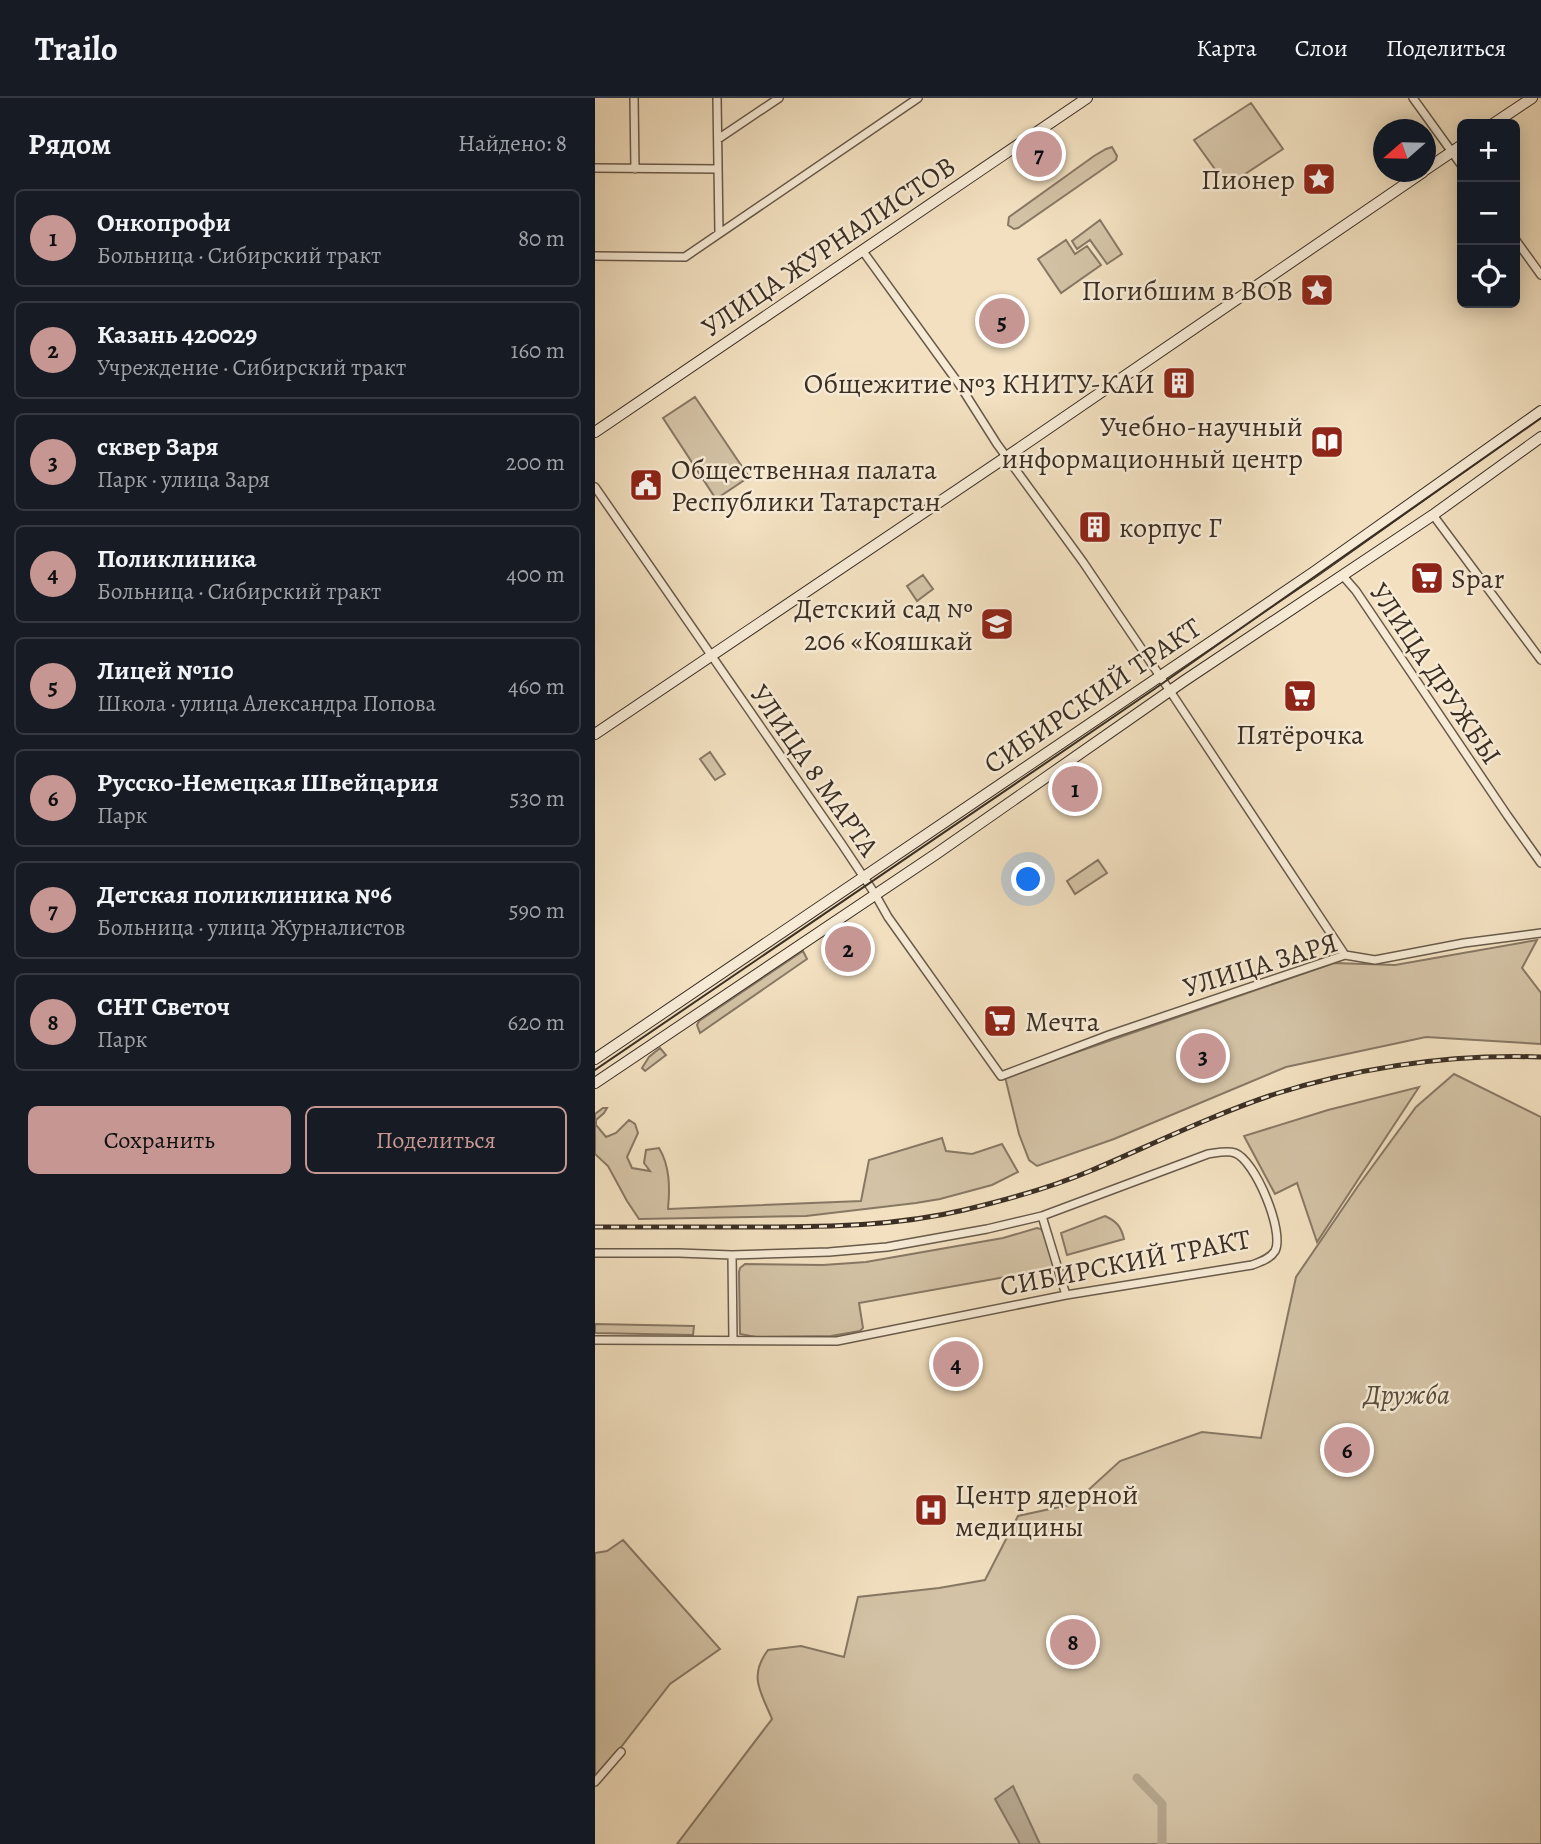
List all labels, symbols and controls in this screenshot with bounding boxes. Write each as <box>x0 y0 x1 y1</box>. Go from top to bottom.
text: Trailo <box>35 26 118 71</box>
text: Карта <box>1196 32 1257 64</box>
text: Слои <box>1295 32 1348 64</box>
text: Поделиться <box>1386 32 1506 64</box>
north arrow <box>1373 119 1436 182</box>
map controls <box>1457 119 1520 308</box>
button: + <box>1457 119 1520 182</box>
text: Рядом <box>28 124 111 164</box>
text: Найдено: 8 <box>458 128 567 159</box>
pin: 7 <box>1016 128 1062 180</box>
street label: УЛИЦА ЖУРНАЛИСТОВ <box>694 147 963 346</box>
place icon: Пионер <box>1300 160 1338 198</box>
place label: Пионер <box>1201 161 1295 199</box>
button: − <box>1457 182 1520 245</box>
text: Онкопрофи <box>97 205 231 240</box>
text: 1 <box>49 223 57 254</box>
text: 80 m <box>518 223 565 254</box>
text: Больница · Сибирский тракт <box>97 240 381 271</box>
button: locate <box>1457 245 1520 308</box>
place icon: Погибшим в ВОВ <box>1298 271 1336 309</box>
place label: Погибшим в ВОВ <box>1081 272 1293 310</box>
pin: 5 <box>979 295 1025 347</box>
text: Казань 420029 <box>97 317 257 352</box>
text: 2 <box>47 335 59 366</box>
text: 160 m <box>511 335 565 366</box>
text: Учреждение · Сибирский тракт <box>97 352 406 383</box>
building icon: Общежитие №3 КНИТУ-КАИ <box>1160 364 1198 402</box>
place label: Общежитие №3 КНИТУ-КАИ <box>804 365 1155 403</box>
place label: Учебно-научный информационный центр <box>1002 408 1303 478</box>
library icon: Учебно-научный информационный центр <box>1308 423 1346 461</box>
text: сквер Заря <box>97 429 219 464</box>
text: 3 <box>48 447 58 478</box>
text: 200 m <box>506 447 565 478</box>
place label: Общественная палата Республики Татарстан <box>671 451 941 521</box>
text: Парк · улица Заря <box>97 464 270 495</box>
public building icon: Общественная палата Республики Татарстан <box>627 466 665 504</box>
building icon: корпус Г <box>1076 508 1114 546</box>
place label: корпус Г <box>1119 509 1222 547</box>
text: Поликлиника <box>97 541 257 576</box>
text: 4 <box>48 559 58 590</box>
text: 400 m <box>506 559 565 590</box>
supermarket icon: Spar <box>1408 559 1446 597</box>
place label: Spar <box>1451 560 1505 598</box>
street label: УЛИЦА ДРУЖБЫ <box>1360 575 1510 772</box>
text: Больница · Сибирский тракт <box>97 576 381 607</box>
place label: Детский сад № 206 «Кояшкай <box>794 590 973 660</box>
school or university icon: Детский сад № 206 «Кояшкай <box>978 605 1016 643</box>
street label: СИБИРСКИЙ ТРАКТ <box>976 609 1209 783</box>
text: Лицей №110 <box>97 653 234 688</box>
text: 5 <box>48 671 58 702</box>
text: 460 m <box>508 671 565 702</box>
street label: УЛИЦА 8 МАРТА <box>741 677 888 865</box>
supermarket icon: Пятёрочка <box>1281 677 1319 715</box>
text: Школа · улица Александра Попова <box>97 688 436 719</box>
place label: Пятёрочка <box>1236 716 1364 754</box>
pin: 1 <box>1052 763 1098 815</box>
text: Русско-Немецкая Швейцария <box>97 765 439 800</box>
text: 6 <box>48 783 58 814</box>
text: 530 m <box>510 783 565 814</box>
text: Парк <box>97 800 148 831</box>
your location <box>1011 862 1045 896</box>
text: Детская поликлиника №6 <box>97 877 392 912</box>
text: 7 <box>48 895 58 926</box>
text: 590 m <box>509 895 565 926</box>
text: Больница · улица Журналистов <box>97 912 405 943</box>
pin: 2 <box>825 923 871 975</box>
street label: УЛИЦА ЗАРЯ <box>1178 923 1342 1007</box>
text: СНТ Светоч <box>97 989 230 1024</box>
supermarket icon: Мечта <box>981 1002 1019 1040</box>
place label: Мечта <box>1025 1003 1100 1041</box>
text: 8 <box>47 1007 59 1038</box>
text: 620 m <box>507 1007 565 1038</box>
text: Парк <box>97 1024 148 1055</box>
pin: 3 <box>1180 1030 1226 1082</box>
button: Сохранить <box>28 1106 291 1174</box>
button: Поделиться <box>305 1106 567 1174</box>
street label: СИБИРСКИЙ ТРАКТ <box>997 1220 1254 1306</box>
pin: 4 <box>933 1338 979 1390</box>
park label: Дружба <box>1362 1376 1450 1414</box>
pin: 6 <box>1324 1424 1370 1476</box>
place label: Центр ядерной медицины <box>955 1476 1138 1546</box>
hospital icon: Центр ядерной медицины <box>912 1491 950 1529</box>
pin: 8 <box>1050 1616 1096 1668</box>

